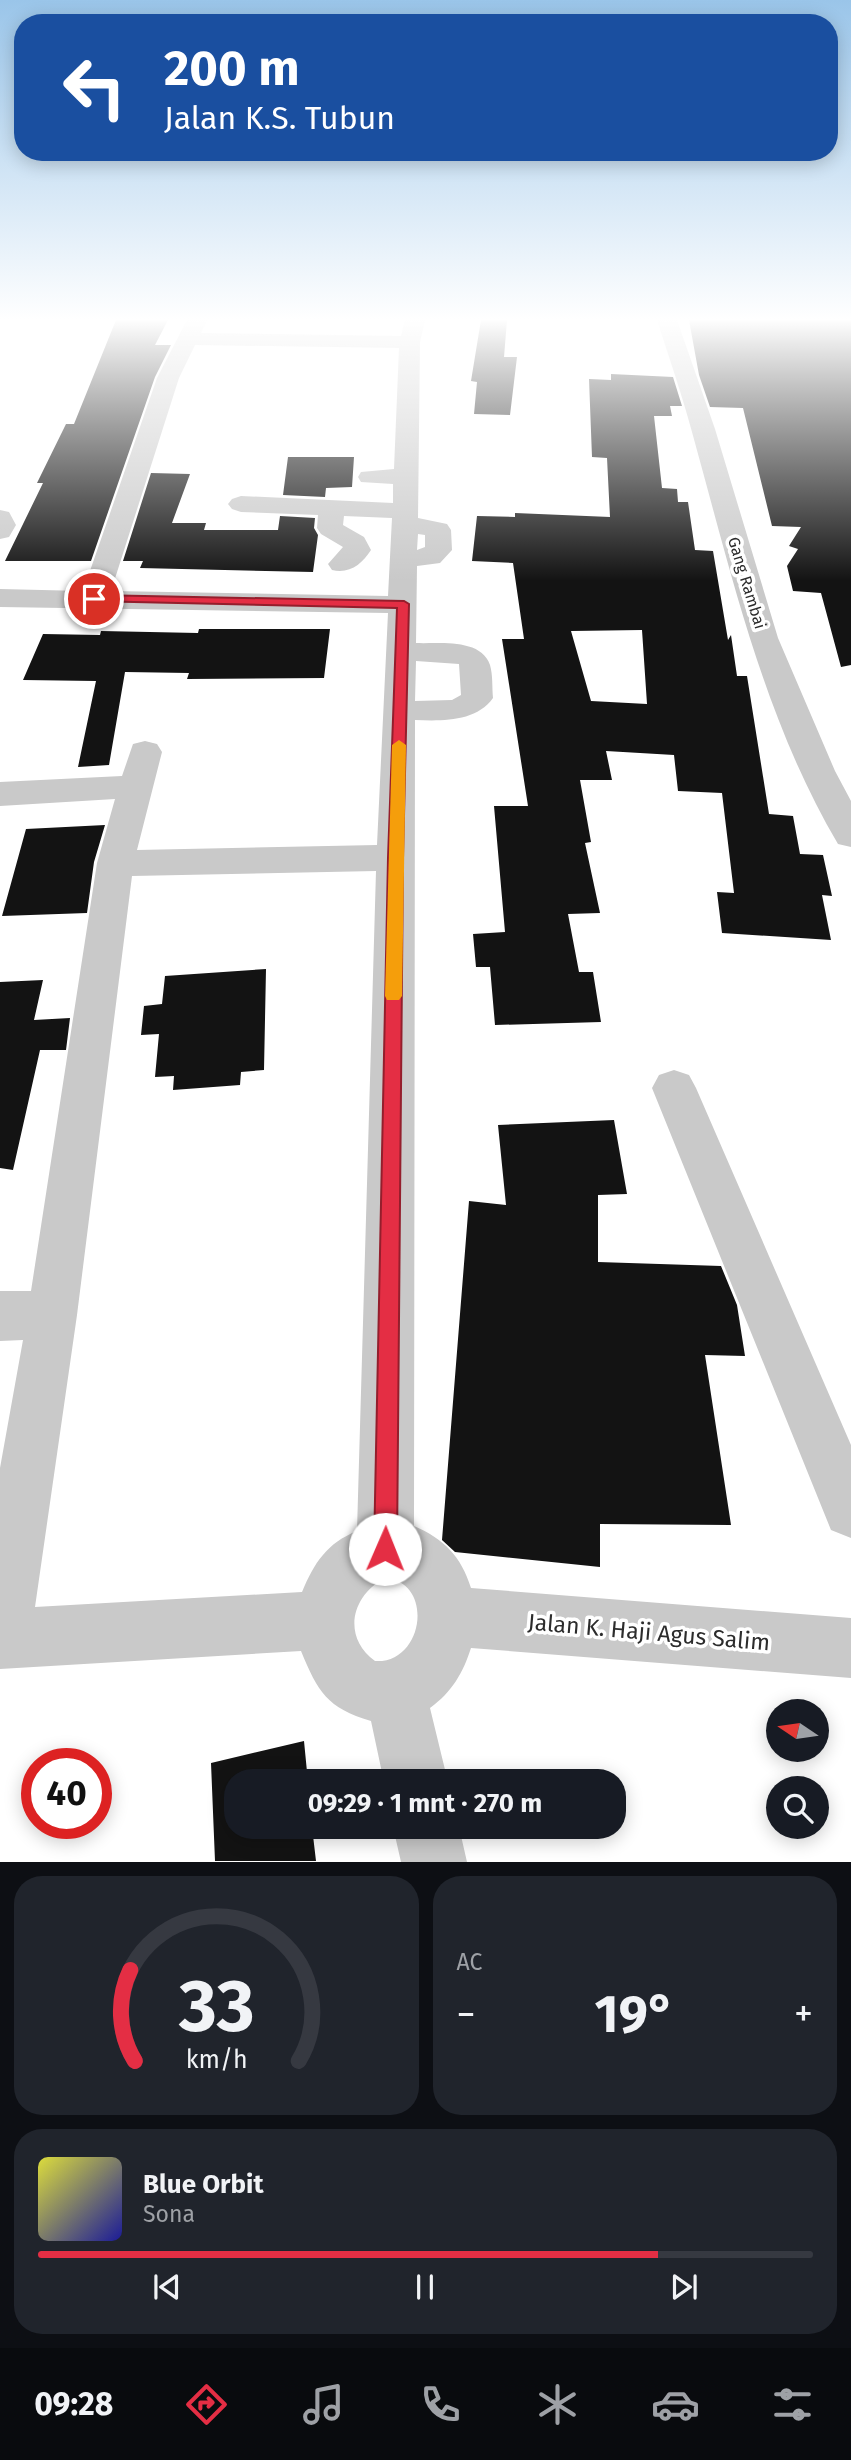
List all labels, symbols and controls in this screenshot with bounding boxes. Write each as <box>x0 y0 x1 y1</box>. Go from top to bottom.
text: 200 m <box>164 39 300 98</box>
icon: left <box>49 42 140 133</box>
text: Jalan K.S. Tubun <box>164 99 395 137</box>
street label: Gang Rambai <box>724 535 770 631</box>
pin <box>64 569 124 629</box>
icon: arrive <box>75 580 113 618</box>
position arrow <box>348 1512 422 1586</box>
street label: Jalan K. Haji Agus Salim <box>527 1607 771 1657</box>
north arrow <box>766 1699 830 1762</box>
map controls <box>766 1699 829 1839</box>
speed limit sign: 40 <box>21 1748 112 1839</box>
button: search <box>766 1776 829 1839</box>
text: 09:29 · 1 mnt · 270 m <box>308 1788 542 1819</box>
text: AC <box>457 1948 482 1976</box>
text: 33 <box>177 1964 254 2051</box>
text: 19° <box>595 1983 675 2046</box>
text: − <box>457 1991 476 2037</box>
text: + <box>794 1991 813 2037</box>
text: km/h <box>185 2045 247 2075</box>
text: Blue Orbit <box>143 2169 263 2200</box>
text: Sona <box>143 2200 195 2228</box>
icon: previous <box>148 2268 186 2306</box>
icon: pause <box>406 2268 444 2306</box>
icon: next <box>665 2268 703 2306</box>
icon: directions <box>182 2380 231 2429</box>
icon: music <box>299 2380 348 2429</box>
icon: phone <box>416 2380 465 2429</box>
icon: climate <box>533 2380 582 2429</box>
icon: car <box>651 2380 700 2429</box>
icon: filters <box>768 2380 817 2429</box>
text: 09:28 <box>34 2385 113 2423</box>

